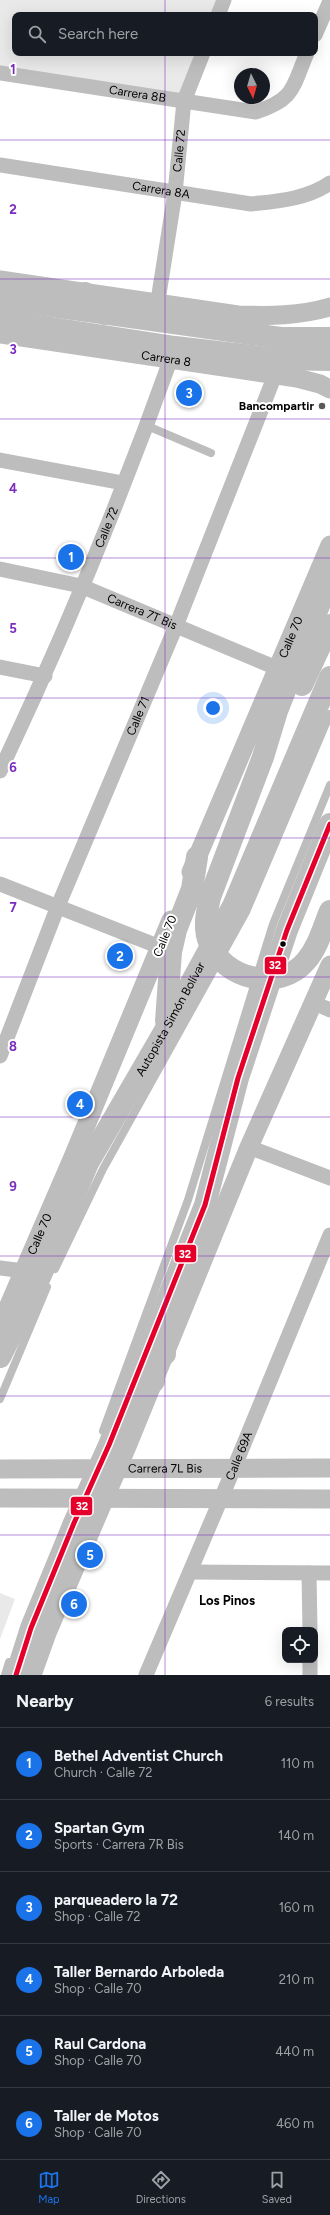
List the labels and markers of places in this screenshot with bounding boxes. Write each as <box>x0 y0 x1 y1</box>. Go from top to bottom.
pin: 3 <box>176 378 202 408</box>
place label: Bancompartir <box>239 399 314 413</box>
marker: Bancompartir <box>317 401 327 411</box>
pin: 1 <box>58 542 84 572</box>
unlabelled marker <box>278 939 288 949</box>
pin: 2 <box>107 941 133 971</box>
pin: 4 <box>67 1089 93 1119</box>
pin: 5 <box>77 1540 103 1570</box>
pin: 6 <box>61 1589 87 1619</box>

